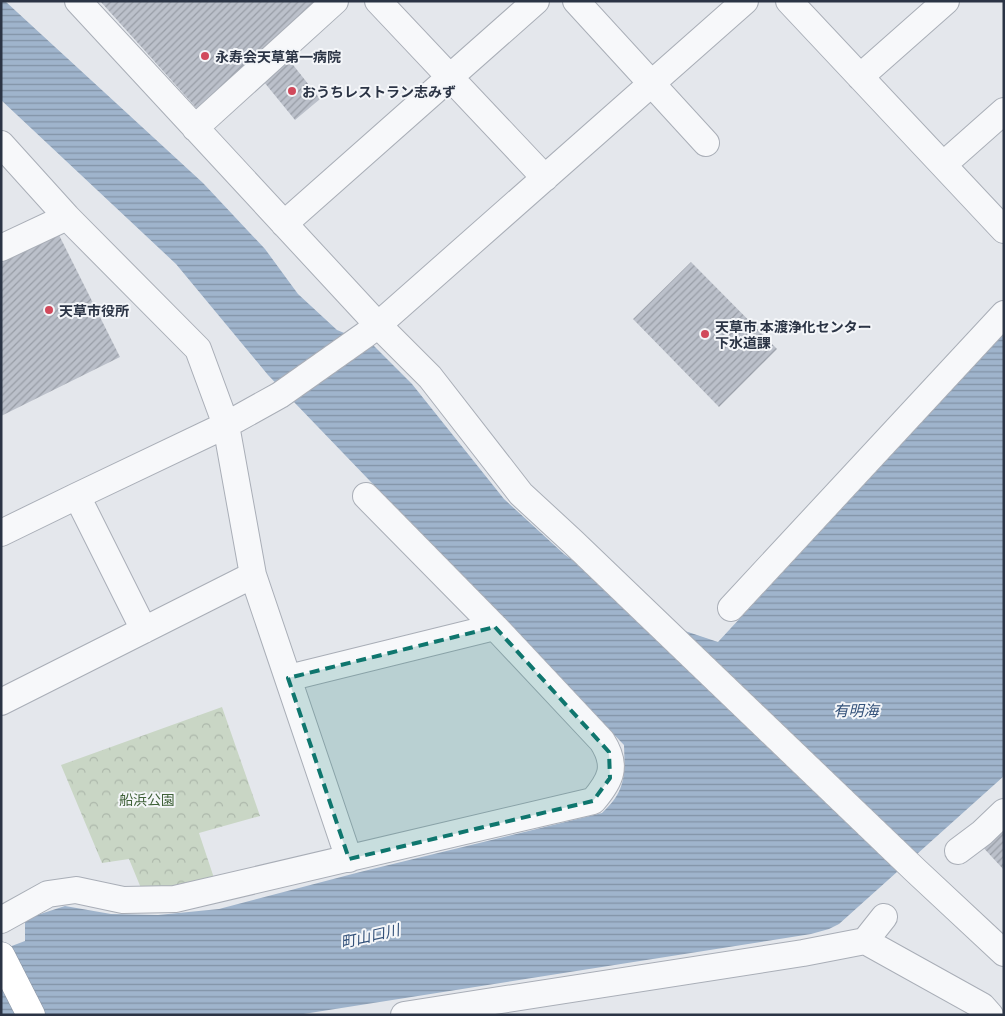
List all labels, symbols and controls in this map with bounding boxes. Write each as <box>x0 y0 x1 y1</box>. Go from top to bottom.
place label: 永寿会天草第一病院 <box>215 47 341 66</box>
marker: 永寿会天草第一病院 <box>199 50 211 62</box>
place label: おうちレストラン志みず <box>302 82 456 101</box>
marker: おうちレストラン志みず <box>286 85 298 97</box>
place label: 天草市役所 <box>59 301 129 320</box>
marker: 天草市役所 <box>43 304 55 316</box>
place label: 天草市 本渡浄化センター 下水道課 <box>715 317 872 352</box>
marker: 天草市 本渡浄化センター 下水道課 <box>699 328 711 340</box>
water label: 有明海 <box>833 700 880 721</box>
park label: 船浜公園 <box>119 790 175 809</box>
water label: 町山口川 <box>338 919 404 953</box>

